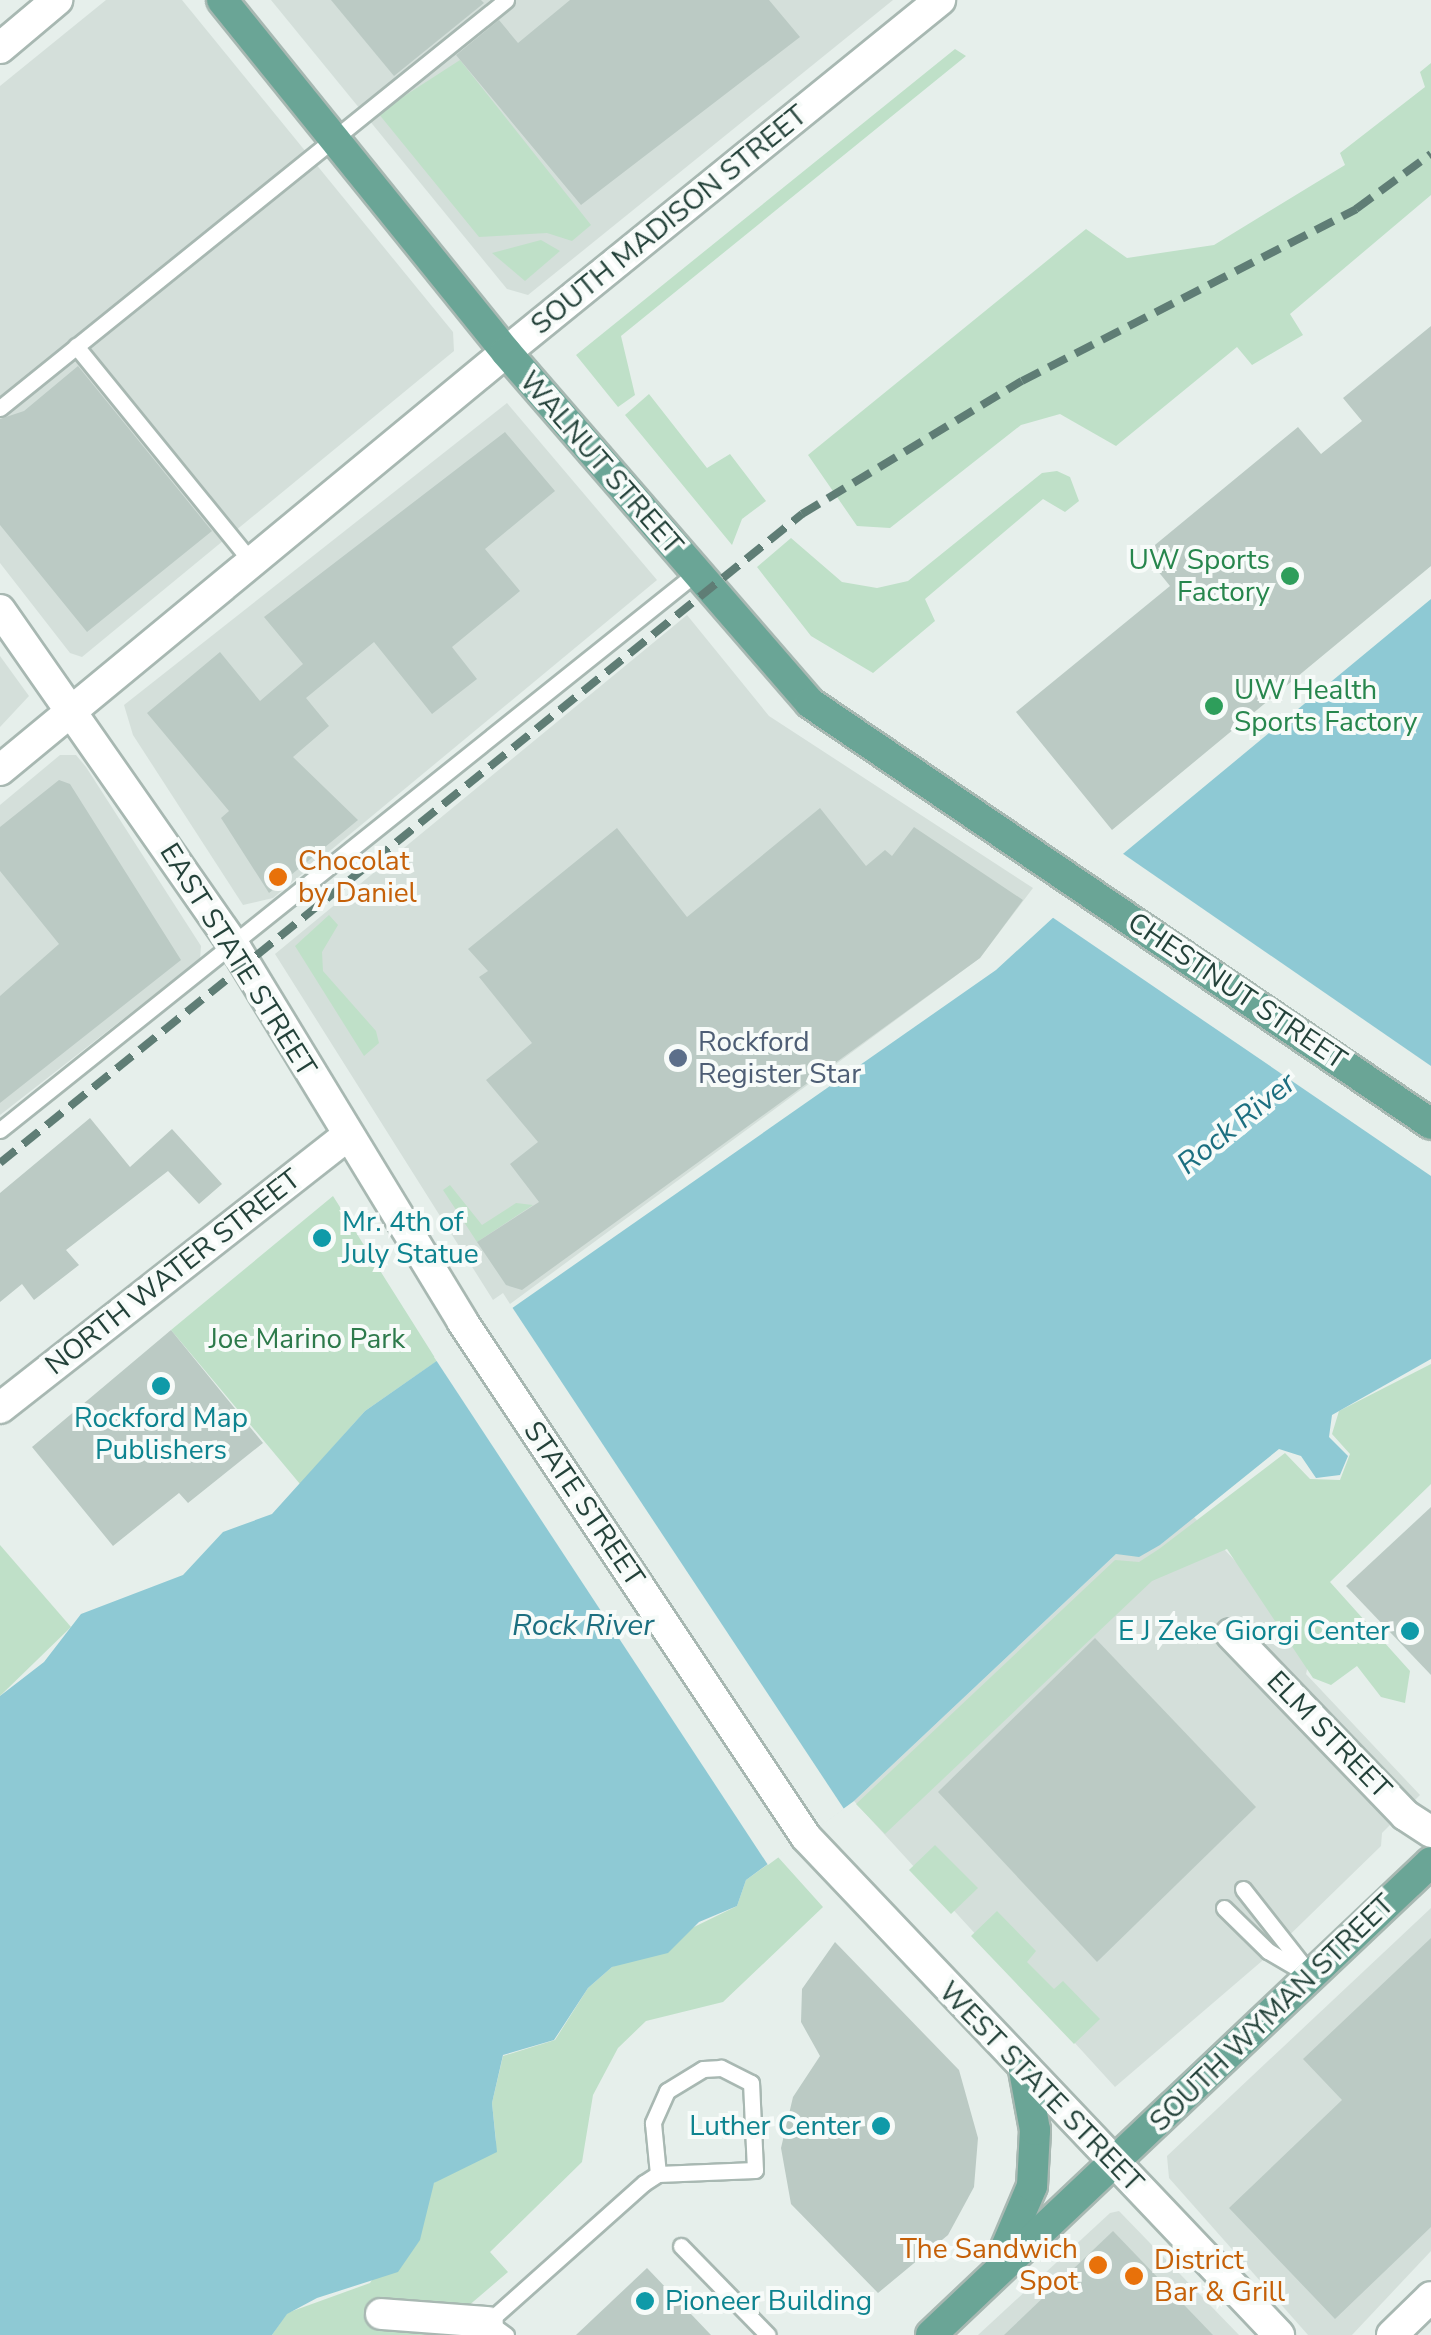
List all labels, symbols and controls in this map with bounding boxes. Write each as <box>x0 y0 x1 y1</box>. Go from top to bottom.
street label: SOUTH MADISON STREET <box>524 98 814 342</box>
street label: WALNUT STREET <box>512 365 690 561</box>
place label: UW Sports Factory <box>1128 543 1270 609</box>
marker: UW Sports Factory <box>1279 565 1301 587</box>
place label: UW Health Sports Factory <box>1234 673 1417 739</box>
marker: UW Health Sports Factory <box>1203 695 1225 717</box>
street label: EAST STATE STREET <box>153 837 323 1083</box>
place label: Chocolat by Daniel <box>298 844 417 910</box>
marker: Chocolat by Daniel <box>267 866 289 888</box>
street label: CHESTNUT STREET <box>1121 905 1353 1077</box>
place label: Rockford Register Star <box>698 1025 861 1091</box>
marker: Rockford Register Star <box>667 1047 689 1069</box>
water label: Rock River <box>1171 1065 1303 1183</box>
street label: NORTH WATER STREET <box>39 1162 307 1382</box>
place label: Mr. 4th of July Statue <box>342 1205 479 1271</box>
marker: Mr. 4th of July Statue <box>311 1227 333 1249</box>
park label: Joe Marino Park <box>209 1322 405 1356</box>
marker: Rockford Map Publishers <box>150 1375 172 1397</box>
place label: Rockford Map Publishers <box>74 1401 248 1467</box>
street label: STATE STREET <box>516 1415 652 1593</box>
water label: Rock River <box>512 1608 654 1644</box>
place label: E J Zeke Giorgi Center <box>1118 1614 1390 1648</box>
marker: E J Zeke Giorgi Center <box>1399 1620 1421 1642</box>
street label: ELM STREET <box>1260 1664 1398 1806</box>
street label: SOUTH WYMAN STREET <box>1143 1888 1401 2138</box>
street label: WEST STATE STREET <box>932 1975 1150 2199</box>
place label: Luther Center <box>689 2109 861 2143</box>
marker: Luther Center <box>870 2115 892 2137</box>
place label: The Sandwich Spot <box>900 2232 1078 2298</box>
place label: District Bar & Grill <box>1154 2243 1285 2309</box>
marker: The Sandwich Spot <box>1087 2254 1109 2276</box>
marker: District Bar & Grill <box>1123 2265 1145 2287</box>
place label: Pioneer Building <box>665 2284 872 2318</box>
marker: Pioneer Building <box>634 2290 656 2312</box>

